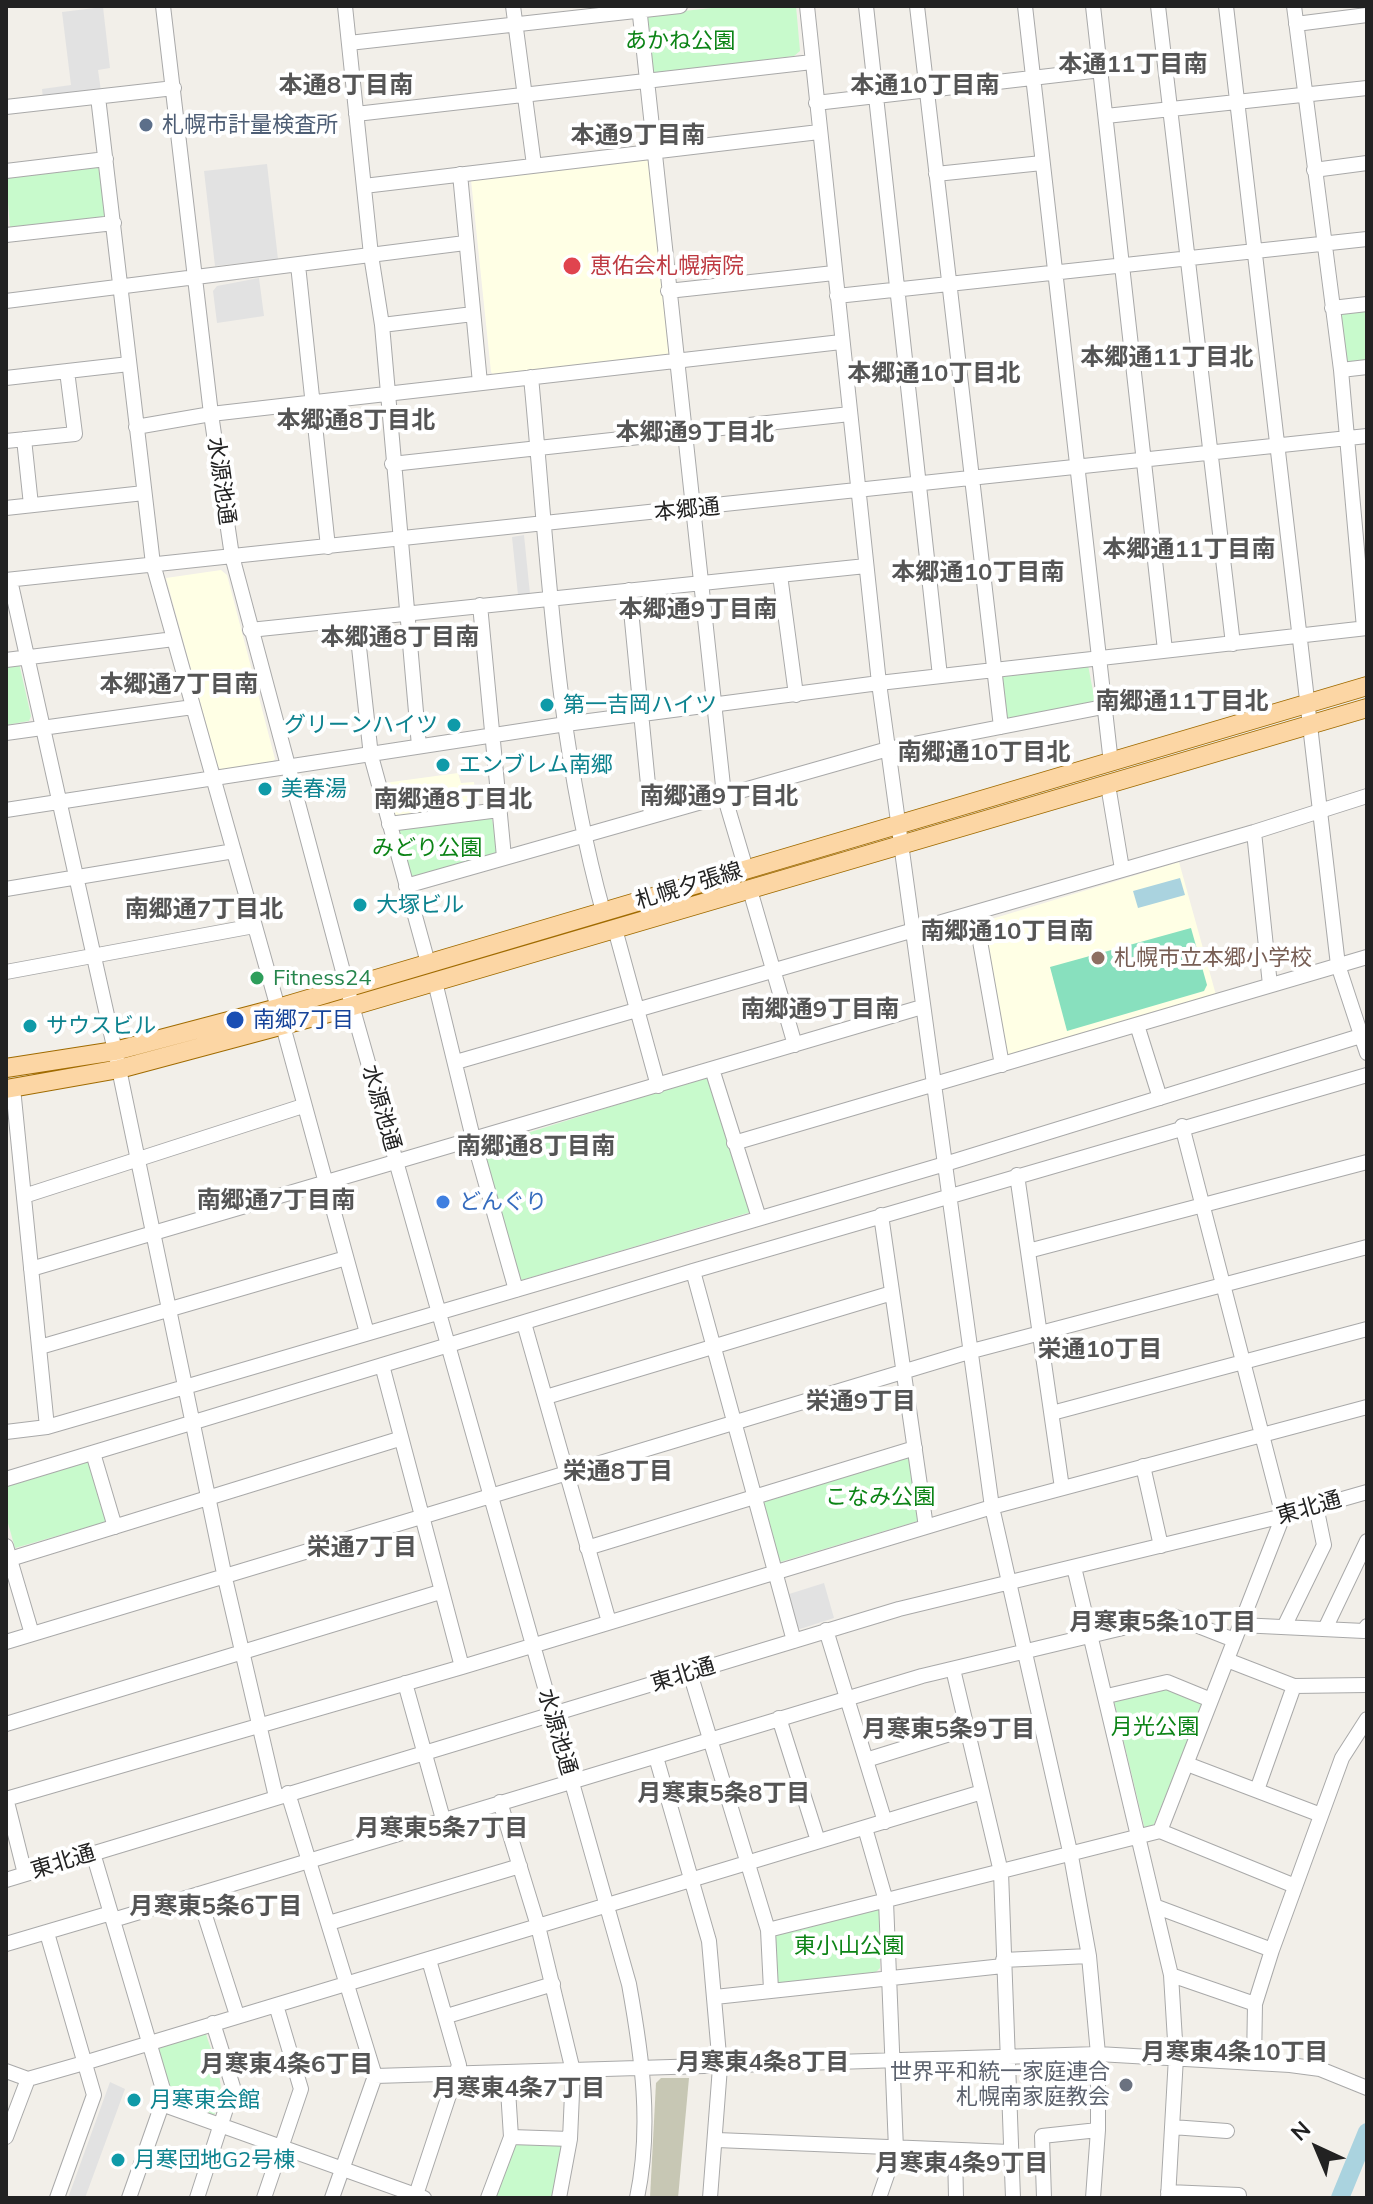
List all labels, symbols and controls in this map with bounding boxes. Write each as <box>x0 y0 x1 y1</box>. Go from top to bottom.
park label: あかね公園 <box>625 28 735 54</box>
district label: 本通11丁目南 <box>1059 51 1207 79</box>
district label: 本通8丁目南 <box>279 72 413 100</box>
district label: 本通10丁目南 <box>851 72 999 100</box>
place label: 札幌市計量検査所 <box>162 112 338 138</box>
marker: 札幌市計量検査所 <box>137 116 155 134</box>
district label: 本通9丁目南 <box>571 122 705 150</box>
place label: 恵佑会札幌病院 <box>590 253 744 279</box>
marker: 恵佑会札幌病院 <box>561 255 583 277</box>
district label: 本郷通11丁目北 <box>1081 344 1253 372</box>
district label: 本郷通10丁目北 <box>848 360 1020 388</box>
district label: 本郷通8丁目北 <box>277 407 435 435</box>
district label: 本郷通9丁目北 <box>616 419 774 447</box>
street label: 水源池通 <box>202 436 240 526</box>
street label: 本郷通 <box>653 493 721 527</box>
district label: 本郷通11丁目南 <box>1103 536 1275 564</box>
district label: 本郷通10丁目南 <box>892 559 1064 587</box>
district label: 本郷通9丁目南 <box>619 596 777 624</box>
district label: 本郷通8丁目南 <box>321 624 479 652</box>
district label: 本郷通7丁目南 <box>100 671 258 699</box>
district label: 南郷通11丁目北 <box>1096 688 1268 716</box>
place label: 第一吉岡ハイツ <box>563 692 717 718</box>
marker: 第一吉岡ハイツ <box>538 696 556 714</box>
place label: グリーンハイツ <box>284 712 438 738</box>
marker: グリーンハイツ <box>445 716 463 734</box>
district label: 南郷通10丁目北 <box>898 739 1070 767</box>
place label: エンブレム南郷 <box>459 752 613 778</box>
marker: エンブレム南郷 <box>434 756 452 774</box>
place label: 美春湯 <box>281 776 347 802</box>
marker: 美春湯 <box>256 780 274 798</box>
district label: 南郷通9丁目北 <box>640 783 798 811</box>
district label: 南郷通8丁目北 <box>374 786 532 814</box>
park label: みどり公園 <box>372 835 482 861</box>
street label: 札幌夕張線 <box>633 857 745 915</box>
place label: 大塚ビル <box>376 892 464 918</box>
district label: 南郷通7丁目北 <box>125 896 283 924</box>
marker: 大塚ビル <box>351 896 369 914</box>
district label: 南郷通10丁目南 <box>921 918 1093 946</box>
place label: 札幌市立本郷小学校 <box>1114 945 1312 971</box>
marker: 札幌市立本郷小学校 <box>1089 949 1107 967</box>
place label: Fitness24 <box>273 965 371 991</box>
marker: Fitness24 <box>248 969 266 987</box>
district label: 南郷通9丁目南 <box>741 996 899 1024</box>
place label: 南郷7丁目 <box>253 1007 354 1033</box>
marker: 南郷7丁目 <box>224 1009 246 1031</box>
place label: サウスビル <box>46 1013 156 1039</box>
marker: サウスビル <box>21 1017 39 1035</box>
street label: 水源池通 <box>356 1062 406 1154</box>
district label: 南郷通8丁目南 <box>457 1133 615 1161</box>
district label: 南郷通7丁目南 <box>197 1187 355 1215</box>
place label: どんぐり <box>459 1189 547 1215</box>
marker: どんぐり <box>434 1193 452 1211</box>
district label: 栄通10丁目 <box>1038 1336 1162 1364</box>
district label: 栄通9丁目 <box>806 1388 916 1416</box>
district label: 栄通8丁目 <box>563 1458 673 1486</box>
park label: こなみ公園 <box>825 1484 935 1510</box>
street label: 東北通 <box>1274 1486 1344 1530</box>
district label: 栄通7丁目 <box>307 1534 417 1562</box>
district label: 月寒東5条10丁目 <box>1069 1609 1257 1637</box>
street label: 東北通 <box>648 1653 718 1697</box>
street label: 水源池通 <box>532 1686 582 1778</box>
park label: 月光公園 <box>1111 1714 1199 1740</box>
district label: 月寒東5条9丁目 <box>863 1716 1035 1744</box>
district label: 月寒東5条8丁目 <box>638 1780 810 1808</box>
district label: 月寒東5条7丁目 <box>356 1815 528 1843</box>
street label: 東北通 <box>28 1840 98 1884</box>
district label: 月寒東5条6丁目 <box>130 1893 302 1921</box>
park label: 東小山公園 <box>794 1933 904 1959</box>
district label: 月寒東4条10丁目 <box>1141 2039 1329 2067</box>
district label: 月寒東4条8丁目 <box>677 2049 849 2077</box>
district label: 月寒東4条6丁目 <box>201 2051 373 2079</box>
place label: 世界平和統一家庭連合 札幌南家庭教会 <box>890 2059 1110 2110</box>
district label: 月寒東4条7丁目 <box>433 2075 605 2103</box>
marker: 世界平和統一家庭連合 札幌南家庭教会 <box>1117 2076 1135 2094</box>
place label: 月寒東会館 <box>150 2087 260 2113</box>
marker: 月寒東会館 <box>125 2091 143 2109</box>
north arrow <box>1277 2108 1357 2188</box>
text: N <box>1285 2115 1316 2147</box>
place label: 月寒団地G2号棟 <box>134 2147 295 2173</box>
district label: 月寒東4条9丁目 <box>876 2150 1048 2178</box>
marker: 月寒団地G2号棟 <box>109 2151 127 2169</box>

